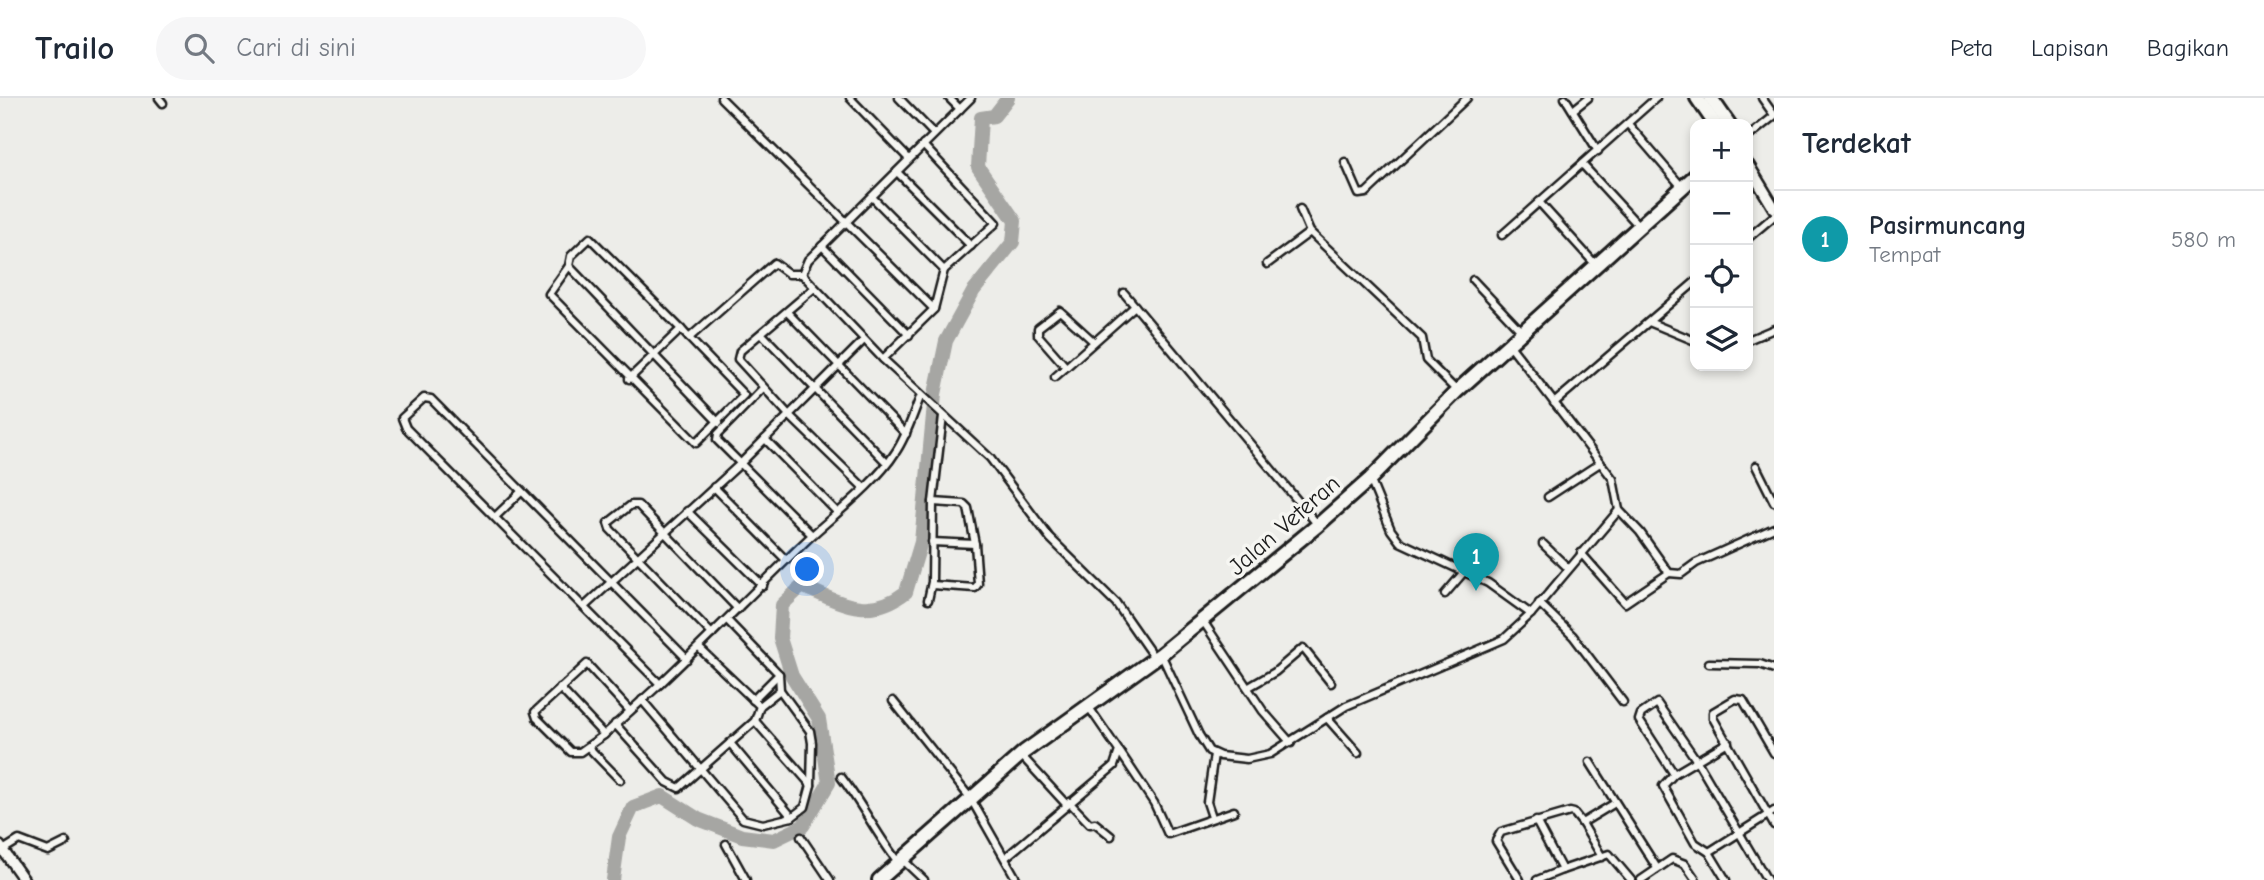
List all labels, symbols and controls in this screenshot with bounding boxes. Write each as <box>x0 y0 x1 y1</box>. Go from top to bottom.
search box <box>156 17 646 80</box>
text: Trailo <box>35 29 114 67</box>
icon: search <box>180 29 218 67</box>
text: Cari di sini <box>236 33 356 63</box>
text: Peta <box>1950 34 1993 62</box>
text: Lapisan <box>2031 34 2109 62</box>
text: Bagikan <box>2147 34 2229 62</box>
map controls <box>1690 119 1753 371</box>
button: + <box>1690 119 1753 182</box>
text: Terdekat <box>1802 126 1911 161</box>
button: − <box>1690 182 1753 245</box>
text: Pasirmuncang <box>1869 211 2027 241</box>
text: 1 <box>1820 226 1830 253</box>
text: 580 m <box>2171 226 2236 253</box>
text: Tempat <box>1869 241 1940 268</box>
button: locate <box>1690 245 1753 308</box>
button: layers <box>1690 308 1753 371</box>
street label: Jalan Veteran <box>1222 469 1346 581</box>
pin: 1 <box>1453 533 1499 591</box>
your location <box>790 552 824 586</box>

